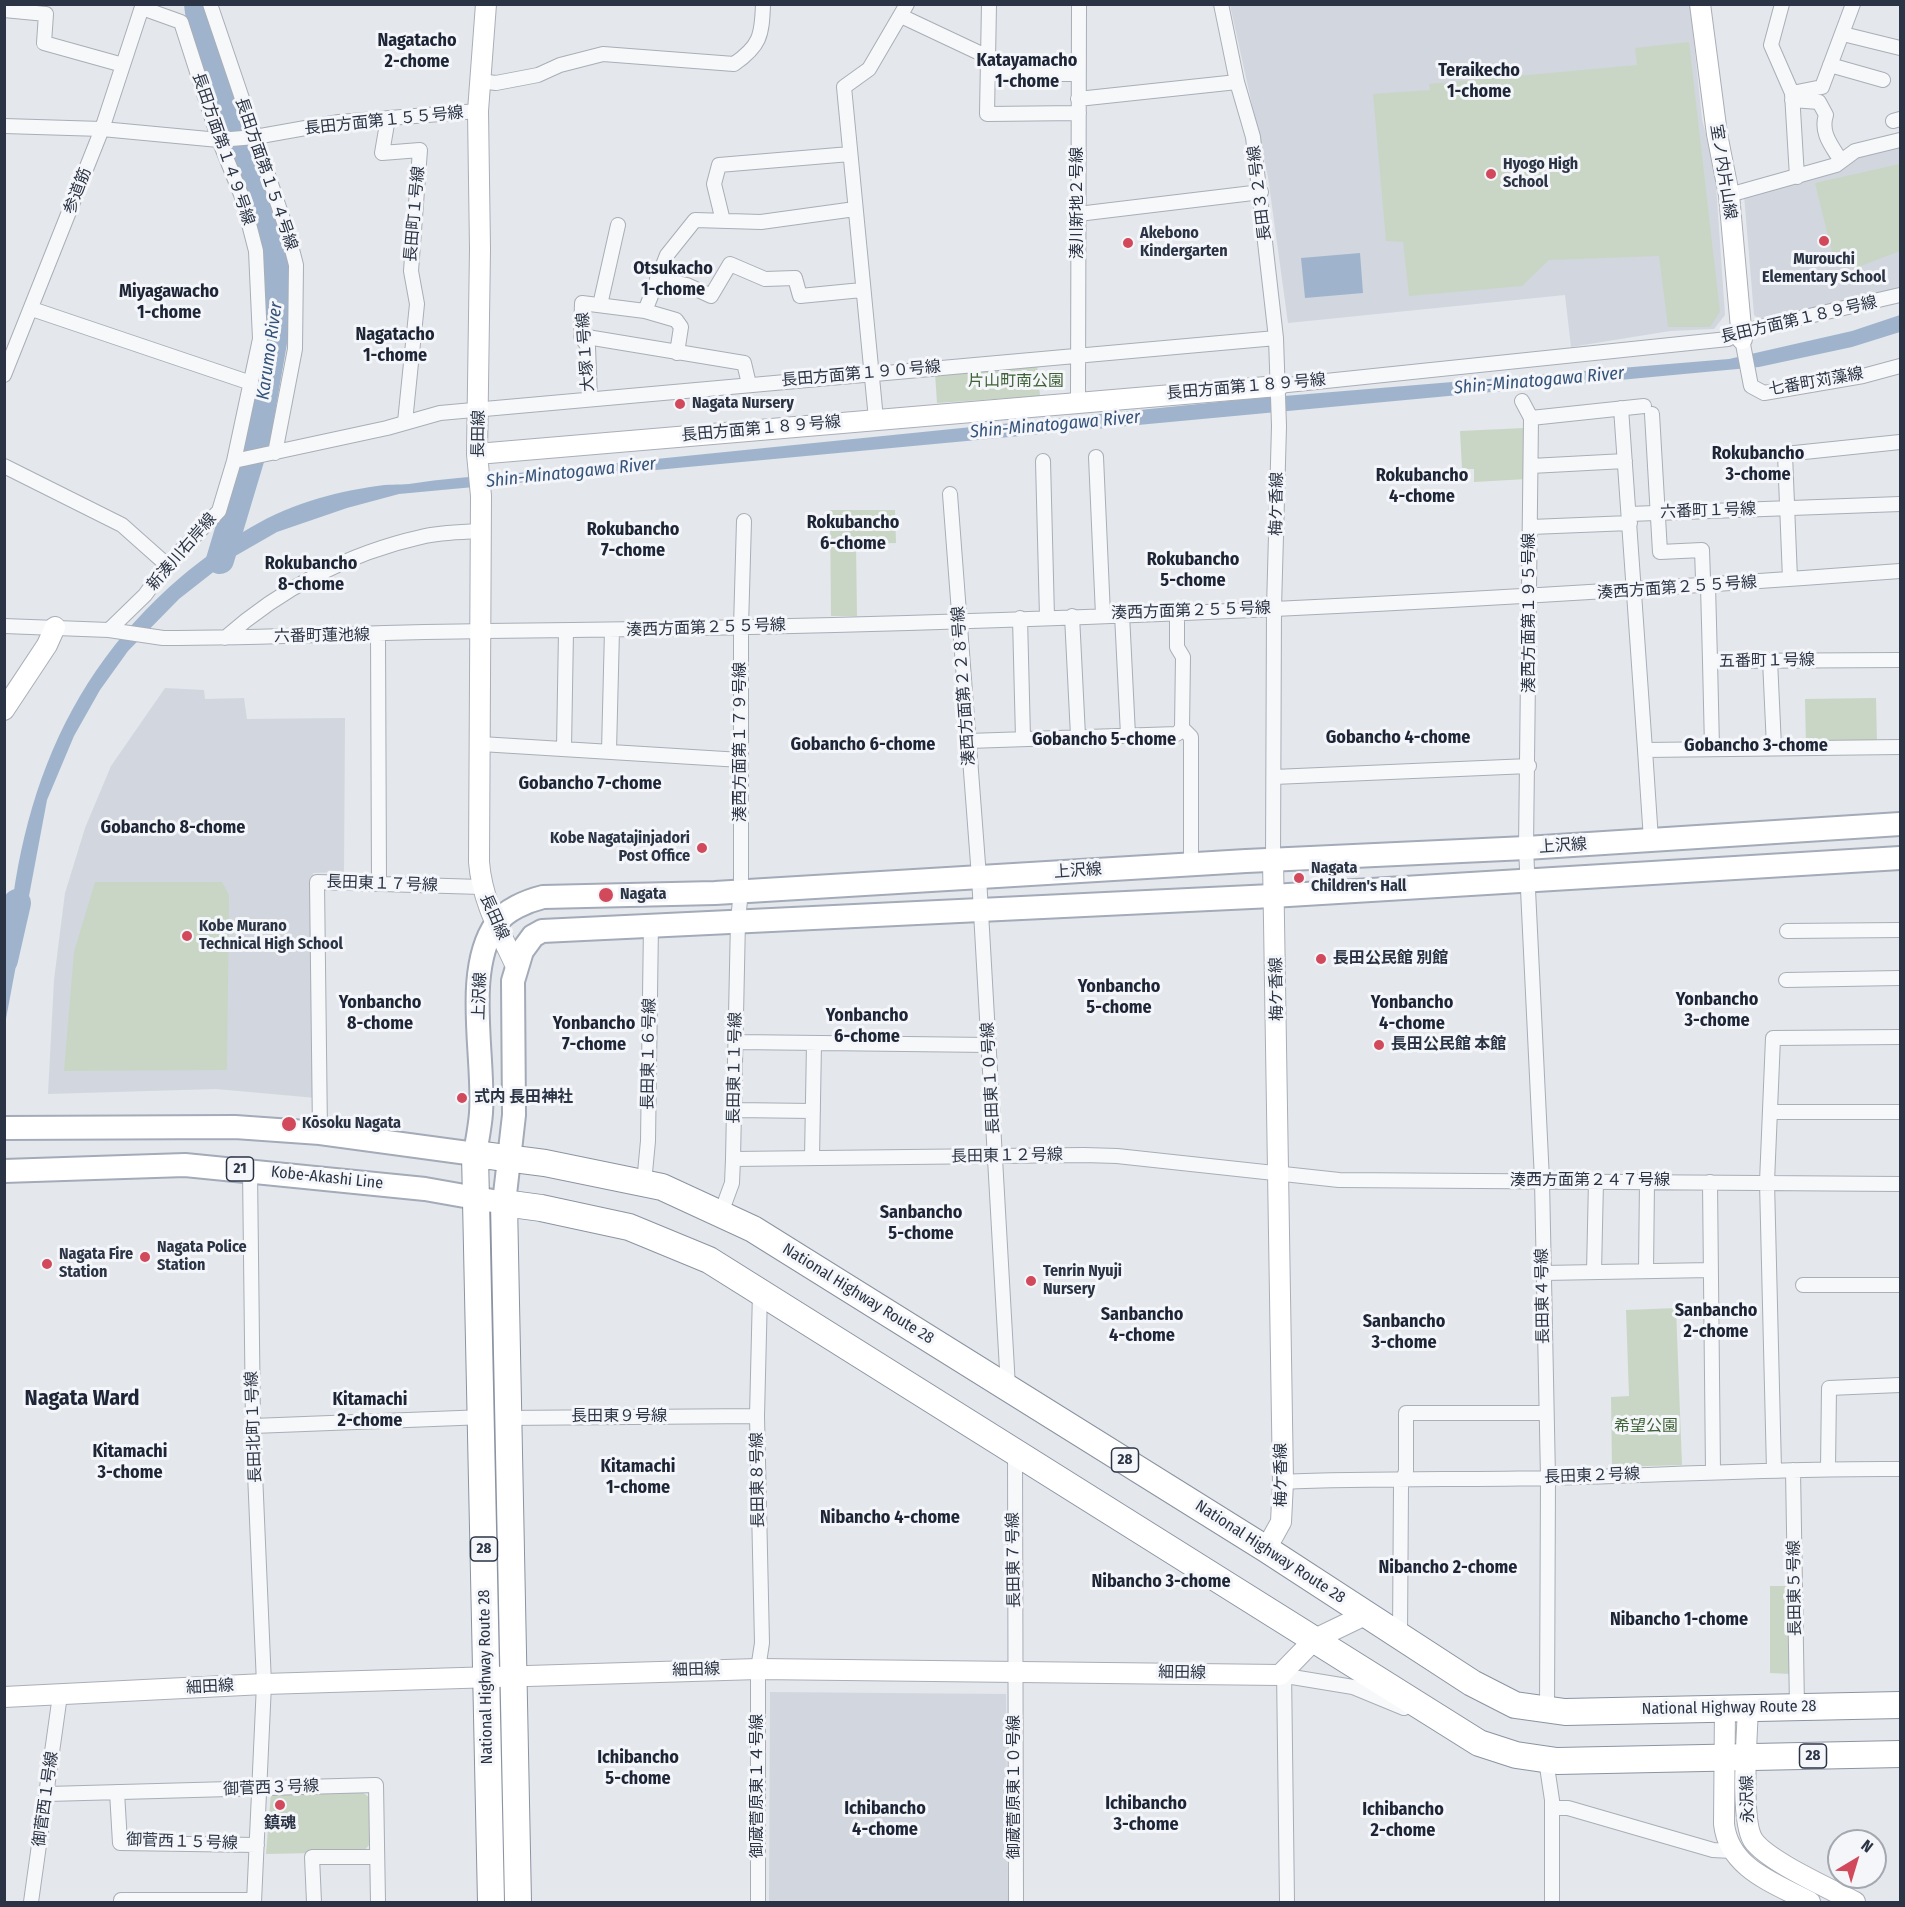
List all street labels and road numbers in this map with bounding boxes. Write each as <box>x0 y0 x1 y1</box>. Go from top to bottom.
street label: 長田方面第１４９号線 <box>188 70 258 228</box>
street label: 長田方面第１５４号線 <box>231 95 301 253</box>
street label: 長田方面第１５５号線 <box>303 103 465 139</box>
street label: 室ノ内片山線 <box>1706 123 1740 221</box>
street label: 長田３２号線 <box>1245 144 1275 242</box>
street label: 湊川新地２号線 <box>1068 147 1088 259</box>
street label: 参道筋 <box>60 165 96 217</box>
street label: 長田町１号線 <box>401 165 429 263</box>
street label: 長田方面第１８９号線 <box>1719 293 1879 347</box>
street label: 大塚１号線 <box>574 311 598 393</box>
street label: 長田方面第１９０号線 <box>780 357 942 391</box>
street label: 七番町苅藻線 <box>1767 364 1865 400</box>
street label: 長田方面第１８９号線 <box>1165 370 1327 404</box>
street label: 長田線 <box>469 410 489 458</box>
street label: 長田方面第１８９号線 <box>680 412 842 446</box>
street label: 梅ケ香線 <box>1267 472 1287 536</box>
street label: 六番町１号線 <box>1660 500 1756 522</box>
street label: 新湊川右岸線 <box>143 509 221 595</box>
street label: 湊西方面第１９５号線 <box>1520 533 1540 693</box>
street label: 湊西方面第２５５号線 <box>1597 573 1757 603</box>
street label: 湊西方面第２５５号線 <box>1111 599 1271 623</box>
street label: 湊西方面第２２８号線 <box>949 606 979 766</box>
street label: 湊西方面第２５５号線 <box>626 616 786 640</box>
street label: 六番町蓮池線 <box>274 626 370 646</box>
street label: 五番町１号線 <box>1719 651 1815 671</box>
street label: 湊西方面第１７９号線 <box>731 662 751 822</box>
street label: 上沢線 <box>1538 835 1588 857</box>
street label: 上沢線 <box>1053 860 1103 882</box>
street label: 長田東１７号線 <box>326 872 438 896</box>
street label: 長田線 <box>475 891 513 943</box>
street label: 梅ケ香線 <box>1267 957 1287 1021</box>
street label: 上沢線 <box>470 972 490 1020</box>
street label: 長田東１６号線 <box>638 998 660 1110</box>
street label: 長田東１１号線 <box>724 1012 746 1124</box>
street label: 長田東１０号線 <box>978 1022 1004 1134</box>
street label: 長田東１２号線 <box>951 1145 1063 1167</box>
road number: 21 <box>226 1157 254 1181</box>
street label: Kobe-Akashi Line <box>270 1163 384 1193</box>
street label: 湊西方面第２４７号線 <box>1510 1171 1670 1191</box>
street label: National Highway Route 28 <box>779 1240 937 1348</box>
street label: 長田東４号線 <box>1533 1248 1553 1344</box>
street label: 長田北町１号線 <box>242 1371 266 1483</box>
street label: 長田東９号線 <box>571 1407 667 1427</box>
street label: 長田東８号線 <box>748 1432 768 1528</box>
street label: 梅ケ香線 <box>1272 1443 1292 1507</box>
road number: 28 <box>1112 1448 1138 1472</box>
street label: 長田東２号線 <box>1544 1465 1640 1487</box>
street label: National Highway Route 28 <box>1191 1496 1349 1608</box>
street label: 長田東７号線 <box>1004 1512 1024 1608</box>
road number: 28 <box>470 1537 498 1561</box>
street label: 長田東５号線 <box>1785 1540 1805 1636</box>
street label: National Highway Route 28 <box>475 1589 497 1765</box>
street label: 細田線 <box>672 1660 720 1680</box>
street label: 細田線 <box>1158 1663 1206 1683</box>
street label: 細田線 <box>186 1676 234 1698</box>
street label: National Highway Route 28 <box>1641 1697 1817 1719</box>
street label: 御蔵菅原東１４号線 <box>748 1714 768 1858</box>
street label: 御蔵菅原東１０号線 <box>1005 1715 1025 1859</box>
road number: 28 <box>1800 1744 1826 1768</box>
street label: 御菅西１号線 <box>30 1750 62 1848</box>
street label: 永沢線 <box>1738 1775 1758 1823</box>
street label: 御菅西３号線 <box>223 1777 319 1799</box>
street label: 御菅西１５号線 <box>126 1830 238 1854</box>

